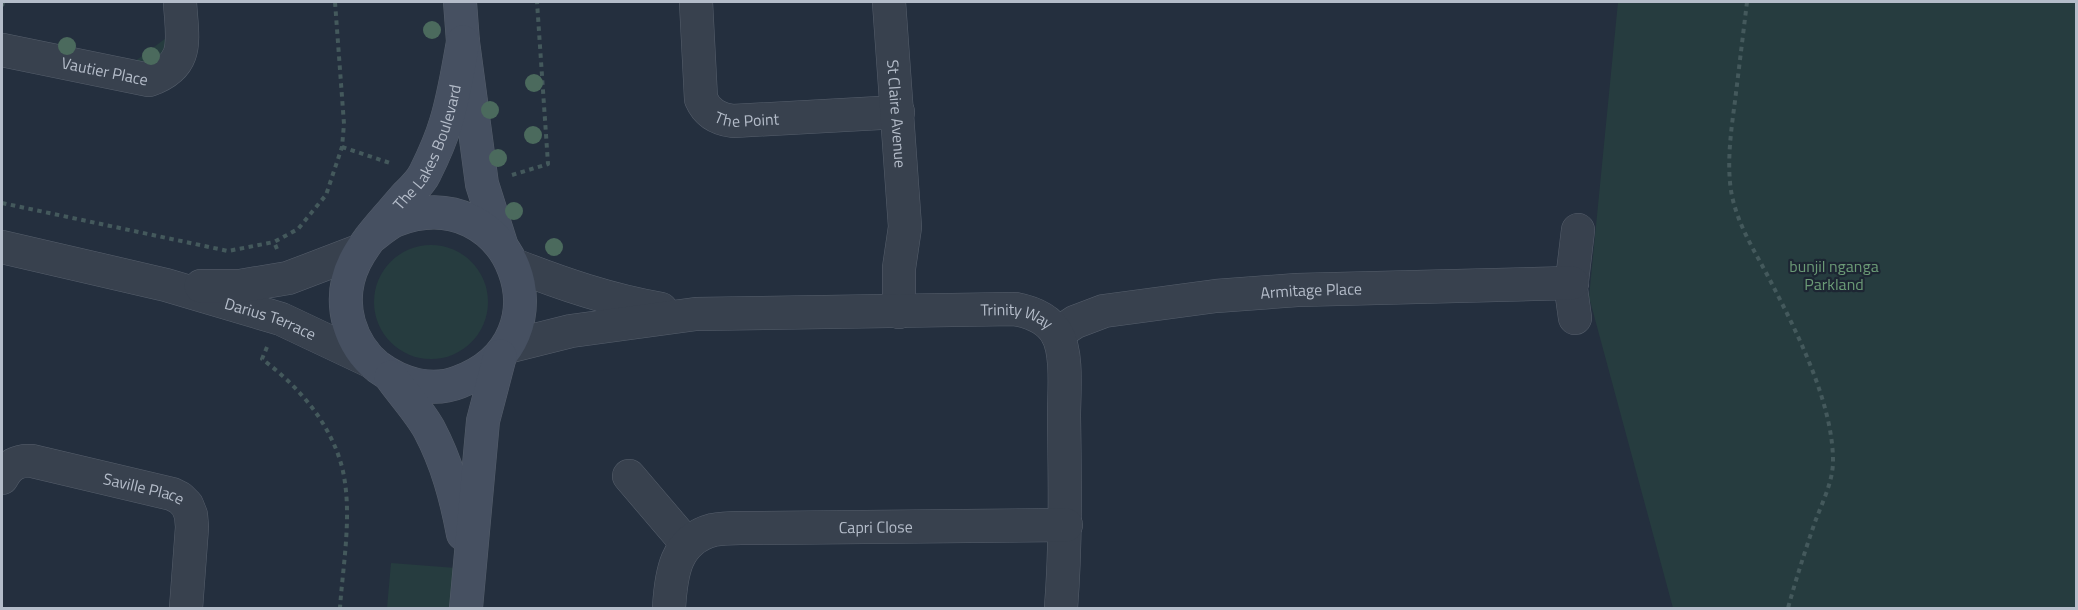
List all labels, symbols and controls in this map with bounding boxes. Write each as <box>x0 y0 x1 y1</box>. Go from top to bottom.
street label: Vautier Place <box>59 50 150 92</box>
street label: St Claire Avenue <box>881 59 913 169</box>
street label: The Lakes Boulevard <box>387 82 467 215</box>
street label: The Point <box>711 105 780 133</box>
park label: bunjil nganga Parkland <box>1789 254 1879 296</box>
street label: Armitage Place <box>1259 276 1362 305</box>
street label: Darius Terrace <box>222 291 320 346</box>
street label: Trinity Way <box>980 297 1059 335</box>
street label: Saville Place <box>101 466 189 510</box>
street label: Capri Close <box>838 514 913 539</box>

